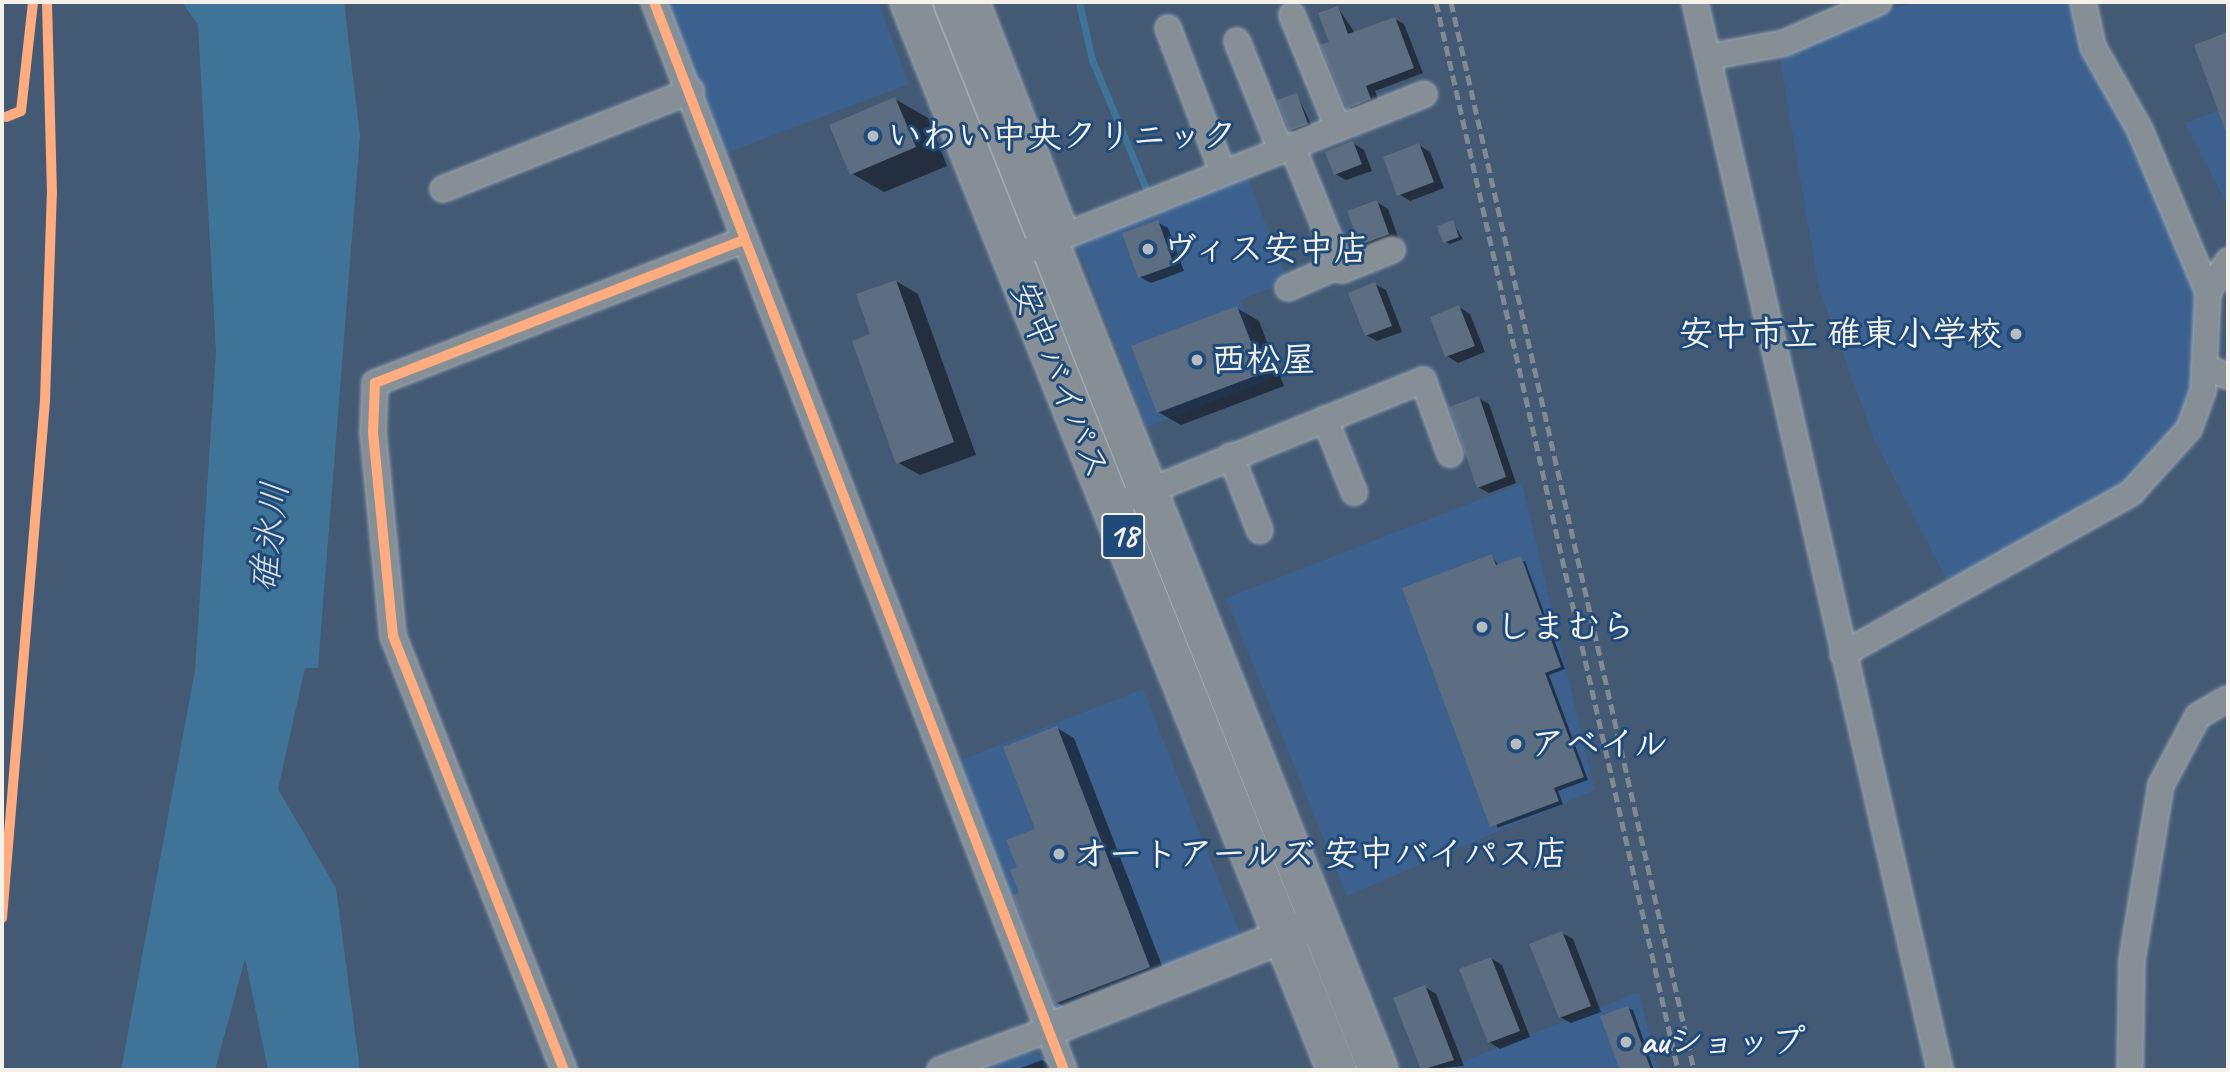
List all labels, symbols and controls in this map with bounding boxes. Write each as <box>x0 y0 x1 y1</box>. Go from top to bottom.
place label: いわい中央クリニック <box>887 115 1237 157</box>
marker: いわい中央クリニック <box>865 128 881 144</box>
place label: ヴィス安中店 <box>1162 228 1372 270</box>
marker: ヴィス安中店 <box>1140 241 1156 257</box>
street label: 安中バイパス <box>1001 275 1119 485</box>
place label: 安中市立 碓東小学校 <box>1679 313 2002 355</box>
marker: 安中市立 碓東小学校 <box>2008 326 2024 342</box>
place label: 西松屋 <box>1211 339 1316 381</box>
marker: 西松屋 <box>1189 352 1205 368</box>
water label: 碓氷川 <box>242 479 298 595</box>
road number: 18 <box>1100 506 1146 566</box>
place label: しまむら <box>1496 606 1636 648</box>
marker: しまむら <box>1474 619 1490 635</box>
place label: アベイル <box>1530 723 1670 765</box>
marker: アベイル <box>1508 736 1524 752</box>
place label: オートアールズ 安中バイパス店 <box>1073 833 1570 875</box>
marker: オートアールズ 安中バイパス店 <box>1051 846 1067 862</box>
place label: auショップ <box>1640 1021 1809 1063</box>
marker: auショップ <box>1618 1034 1634 1050</box>

